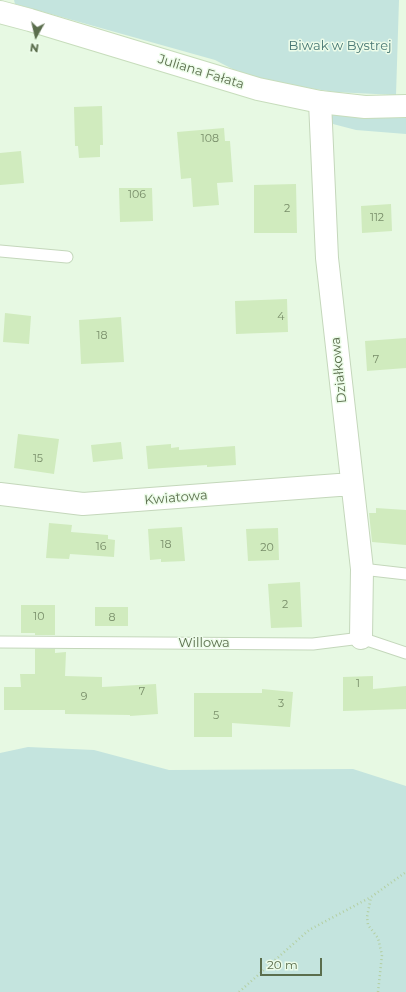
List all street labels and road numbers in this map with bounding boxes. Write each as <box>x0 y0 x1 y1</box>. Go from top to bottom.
street label: Juliana Fałata <box>156 51 246 93</box>
street label: Działkowa <box>328 336 350 404</box>
street label: Kwiatowa <box>144 487 208 509</box>
street label: Willowa <box>178 635 230 651</box>

